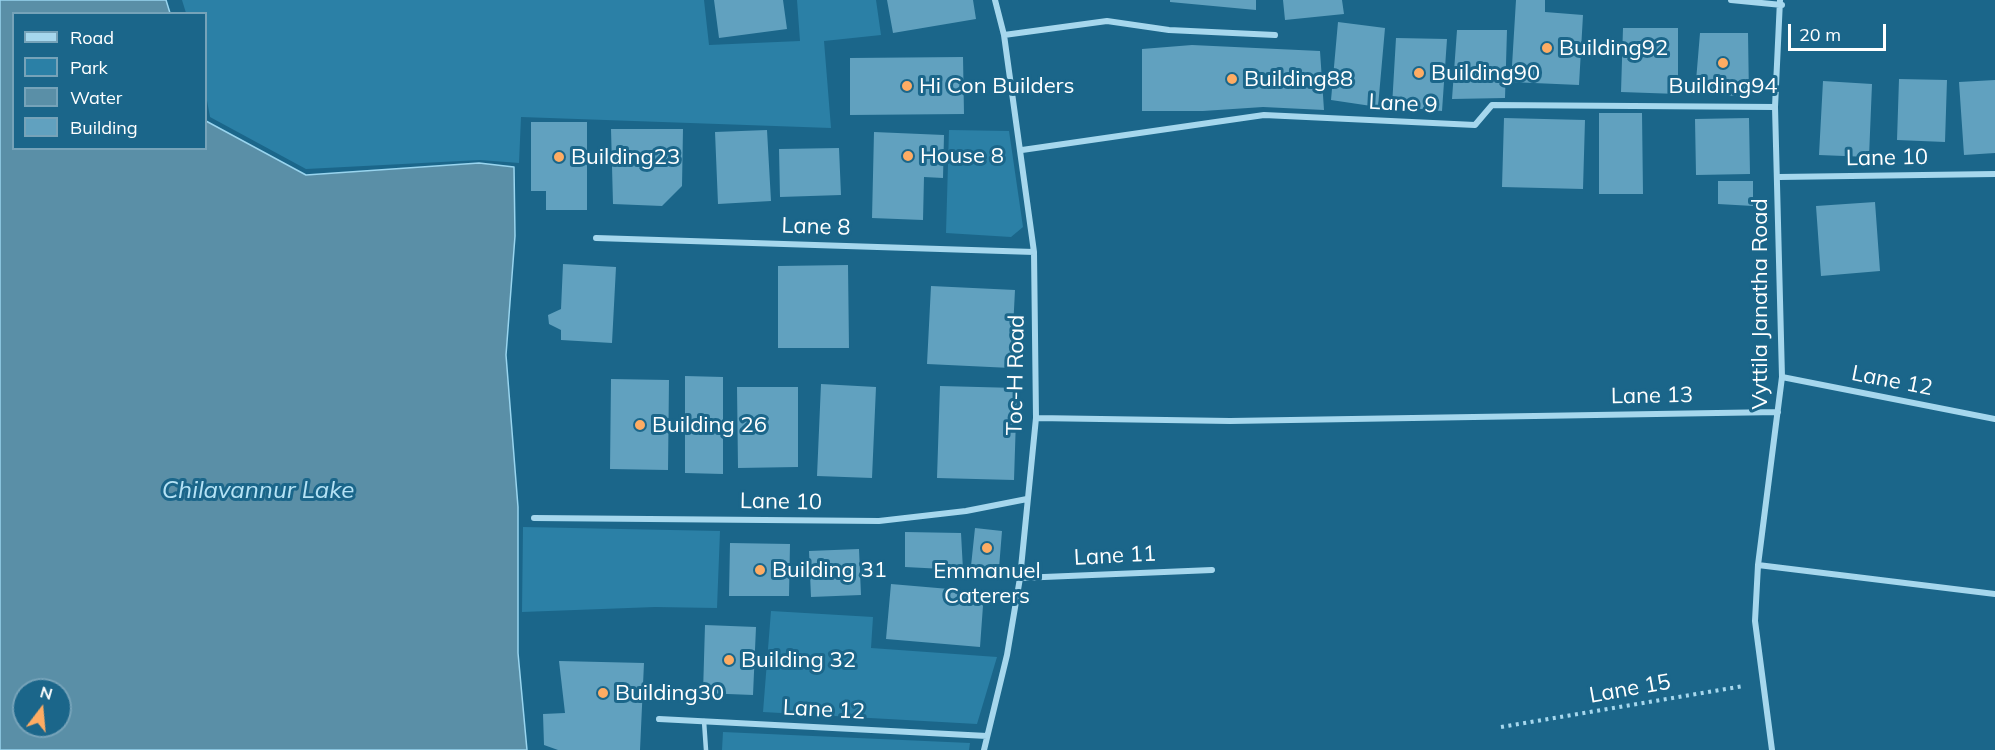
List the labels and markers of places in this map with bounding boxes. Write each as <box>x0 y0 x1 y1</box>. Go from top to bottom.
place label: Building92 <box>1559 35 1668 61</box>
marker: Building92 <box>1540 41 1554 55</box>
marker: Building94 <box>1716 56 1730 70</box>
place label: Building90 <box>1431 60 1540 86</box>
place label: Building88 <box>1244 66 1353 92</box>
marker: Building90 <box>1412 66 1426 80</box>
marker: Building88 <box>1225 72 1239 86</box>
place label: Hi Con Builders <box>919 73 1074 99</box>
place label: Building94 <box>1668 73 1778 99</box>
marker: Hi Con Builders <box>900 79 914 93</box>
place label: House 8 <box>920 143 1004 169</box>
place label: Building23 <box>571 144 680 170</box>
marker: House 8 <box>901 149 915 163</box>
marker: Building23 <box>552 150 566 164</box>
place label: Building 26 <box>652 412 767 438</box>
marker: Building 26 <box>633 418 647 432</box>
marker: Emmanuel Caterers <box>980 541 994 555</box>
place label: Building 31 <box>772 557 887 583</box>
place label: Emmanuel Caterers <box>933 558 1041 610</box>
marker: Building 31 <box>753 563 767 577</box>
place label: Building 32 <box>741 647 856 673</box>
marker: Building 32 <box>722 653 736 667</box>
place label: Building30 <box>615 680 724 706</box>
marker: Building30 <box>596 686 610 700</box>

